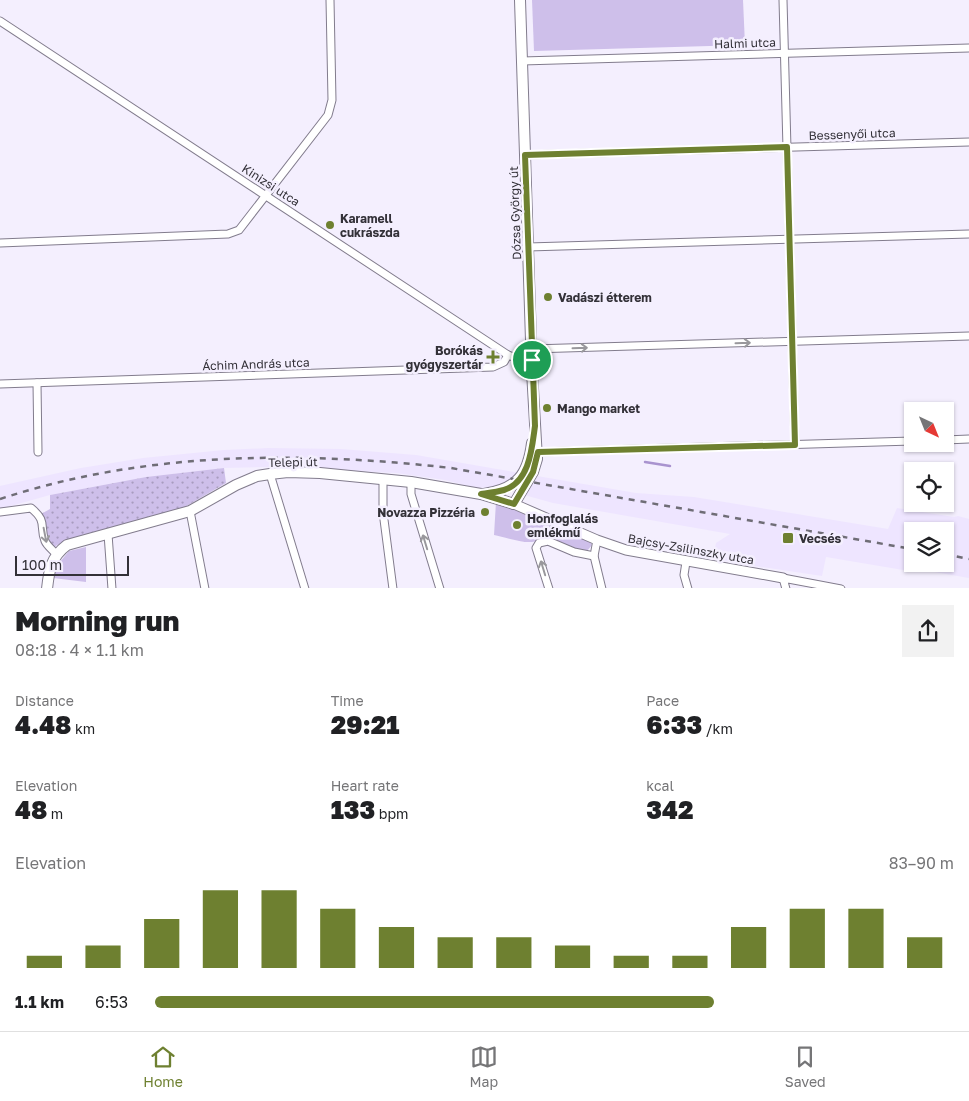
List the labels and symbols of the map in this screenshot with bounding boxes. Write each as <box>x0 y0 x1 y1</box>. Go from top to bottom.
street label: Halmi utca <box>714 34 776 52</box>
street label: Bessenyői utca <box>808 125 896 143</box>
street label: Kinizsi utca <box>239 161 303 209</box>
street label: Dózsa György út <box>506 166 524 260</box>
place label: Karamell cukrászda <box>340 211 400 240</box>
marker: Karamell cukrászda <box>324 219 336 231</box>
place label: Vadászi étterem <box>558 290 652 305</box>
marker: Vadászi étterem <box>542 291 554 303</box>
one-way arrow <box>735 338 751 347</box>
pin <box>511 339 553 381</box>
place label: Borókás gyógyszertár <box>406 343 483 372</box>
one-way arrow <box>572 343 588 353</box>
marker: Borókás gyógyszertár <box>487 351 499 363</box>
street label: Áchim András utca <box>202 355 310 373</box>
place label: Mango market <box>557 401 640 416</box>
marker: Mango market <box>541 402 553 414</box>
north arrow <box>904 402 954 452</box>
street label: Telepi út <box>268 454 318 470</box>
place label: Novazza Pizzéria <box>377 505 475 520</box>
marker: Novazza Pizzéria <box>479 506 491 518</box>
place label: Honfoglalás emlékmű <box>527 511 598 540</box>
marker: Honfoglalás emlékmű <box>511 519 523 531</box>
one-way arrow <box>41 527 50 543</box>
street label: Bajcsy-Zsilinszky utca <box>627 531 755 567</box>
marker: Vecsés <box>781 531 795 545</box>
place label: Vecsés <box>799 531 842 546</box>
one-way arrow <box>420 534 430 550</box>
scale bar <box>15 554 129 577</box>
one-way arrow <box>537 561 547 577</box>

